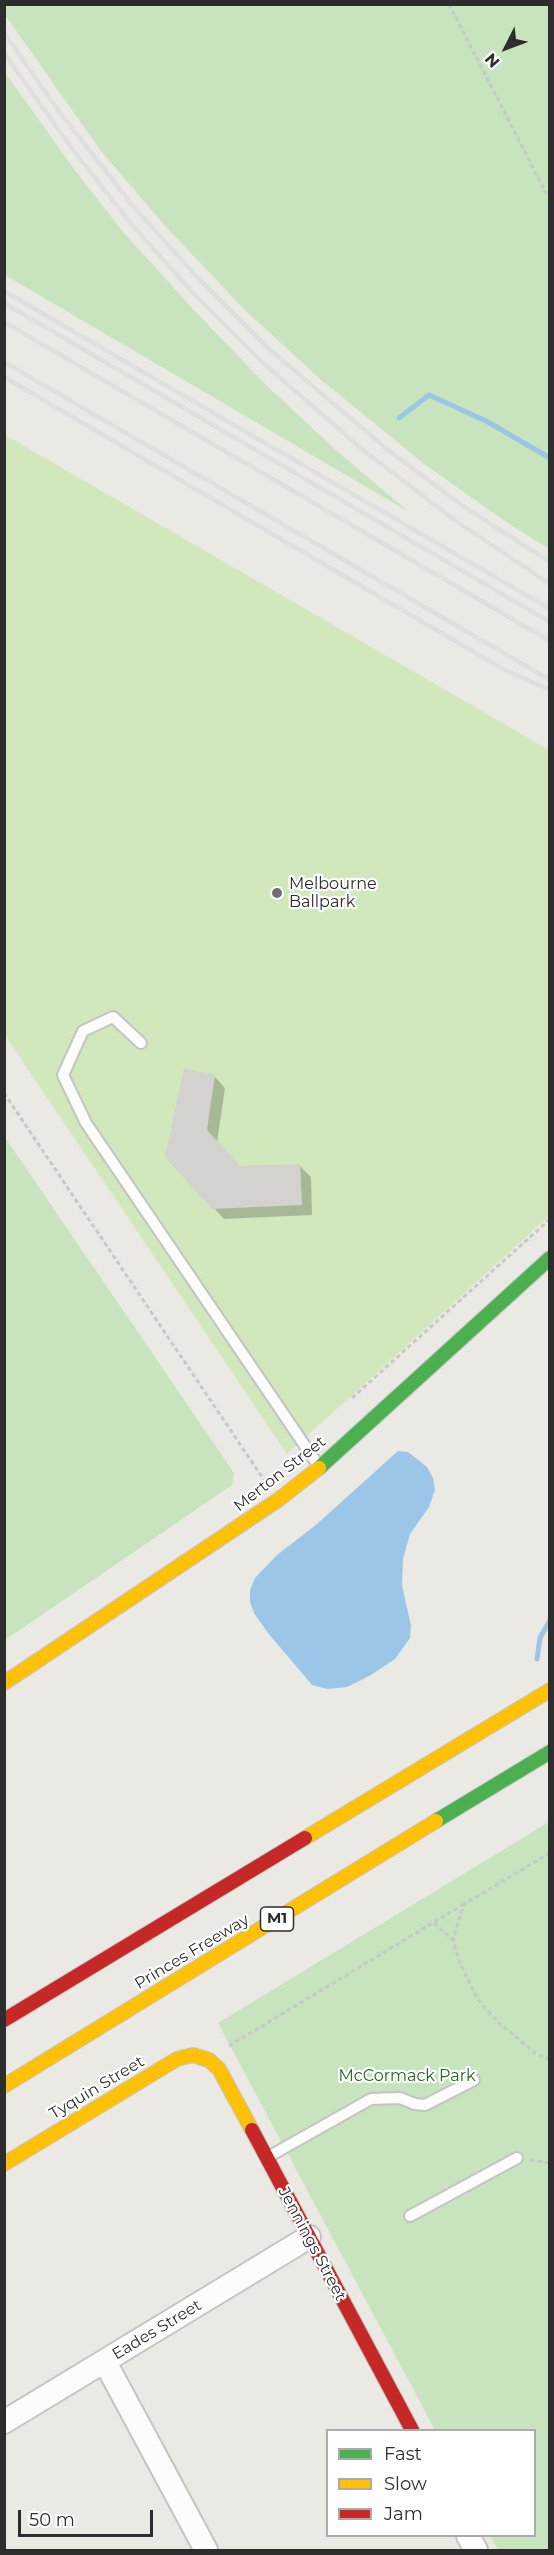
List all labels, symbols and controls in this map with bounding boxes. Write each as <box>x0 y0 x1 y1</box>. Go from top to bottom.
north arrow <box>476 18 536 78</box>
text: N <box>481 49 504 72</box>
place label: Melbourne Ballpark <box>289 874 377 912</box>
marker: Melbourne Ballpark <box>270 886 284 900</box>
street label: Merton Street <box>230 1432 330 1516</box>
road number: M1 <box>260 1907 294 1931</box>
street label: Princes Freeway <box>131 1910 253 1994</box>
street label: Tyquin Street <box>46 2052 148 2124</box>
park label: McCormack Park <box>338 2066 476 2086</box>
street label: Jennings Street <box>274 2184 350 2304</box>
street label: Eades Street <box>109 2296 205 2364</box>
legend <box>326 2429 536 2537</box>
text: Fast <box>384 2443 422 2465</box>
text: Slow <box>384 2473 427 2495</box>
scale bar <box>21 2498 156 2536</box>
text: Jam <box>384 2503 423 2525</box>
text: 50 m <box>29 2509 75 2531</box>

